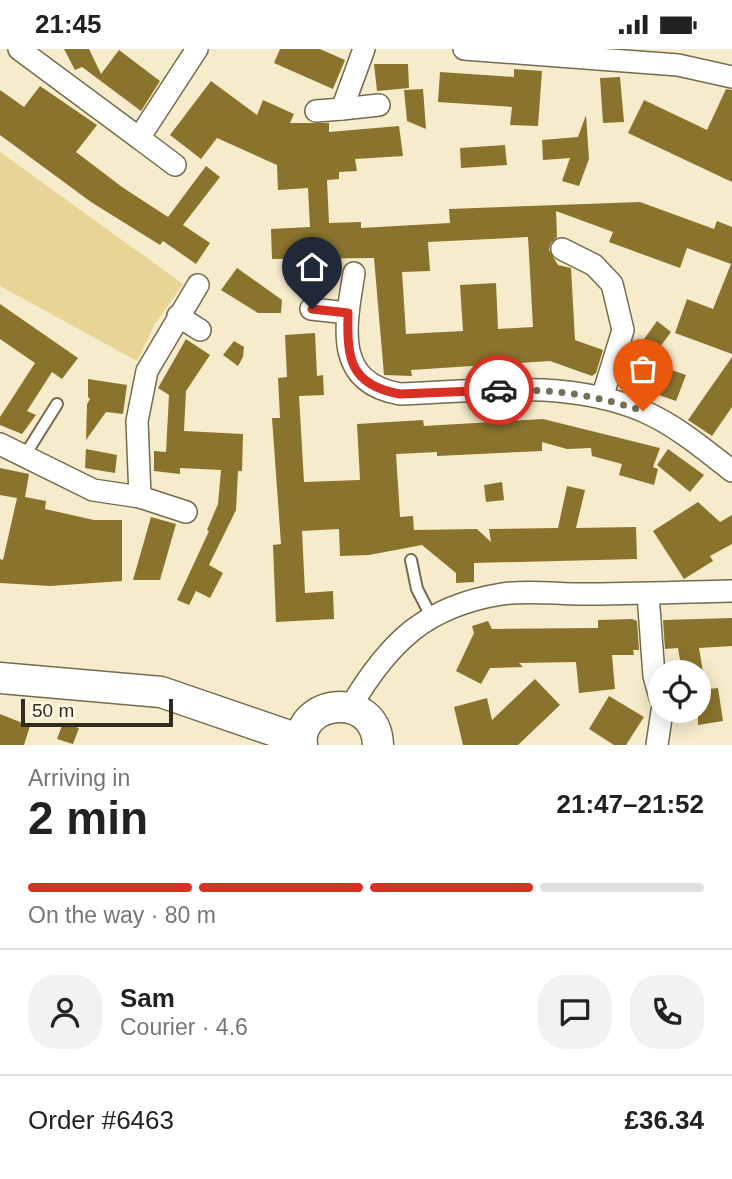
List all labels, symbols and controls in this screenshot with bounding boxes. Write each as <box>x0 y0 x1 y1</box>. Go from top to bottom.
text: 21:45 <box>35 9 102 39</box>
pin <box>282 237 342 309</box>
icon: home <box>293 248 331 286</box>
pin <box>613 339 673 411</box>
icon: bag <box>624 350 662 388</box>
courier <box>464 355 534 425</box>
icon: car <box>480 371 518 409</box>
map controls <box>648 660 711 723</box>
button: locate <box>648 660 711 723</box>
scale bar <box>21 696 173 728</box>
text: 50 m <box>32 700 74 721</box>
text: Arriving in <box>28 765 130 791</box>
text: 21:47–21:52 <box>557 789 704 819</box>
text: 2 min <box>28 792 148 844</box>
text: On the way · 80 m <box>28 902 216 928</box>
button: person <box>28 975 102 1049</box>
button: chat <box>538 975 612 1049</box>
button: phone <box>630 975 704 1049</box>
text: Sam <box>120 983 175 1013</box>
text: Courier · 4.6 <box>120 1014 248 1040</box>
text: Order #6463 <box>28 1105 174 1135</box>
text: £36.34 <box>624 1105 704 1135</box>

